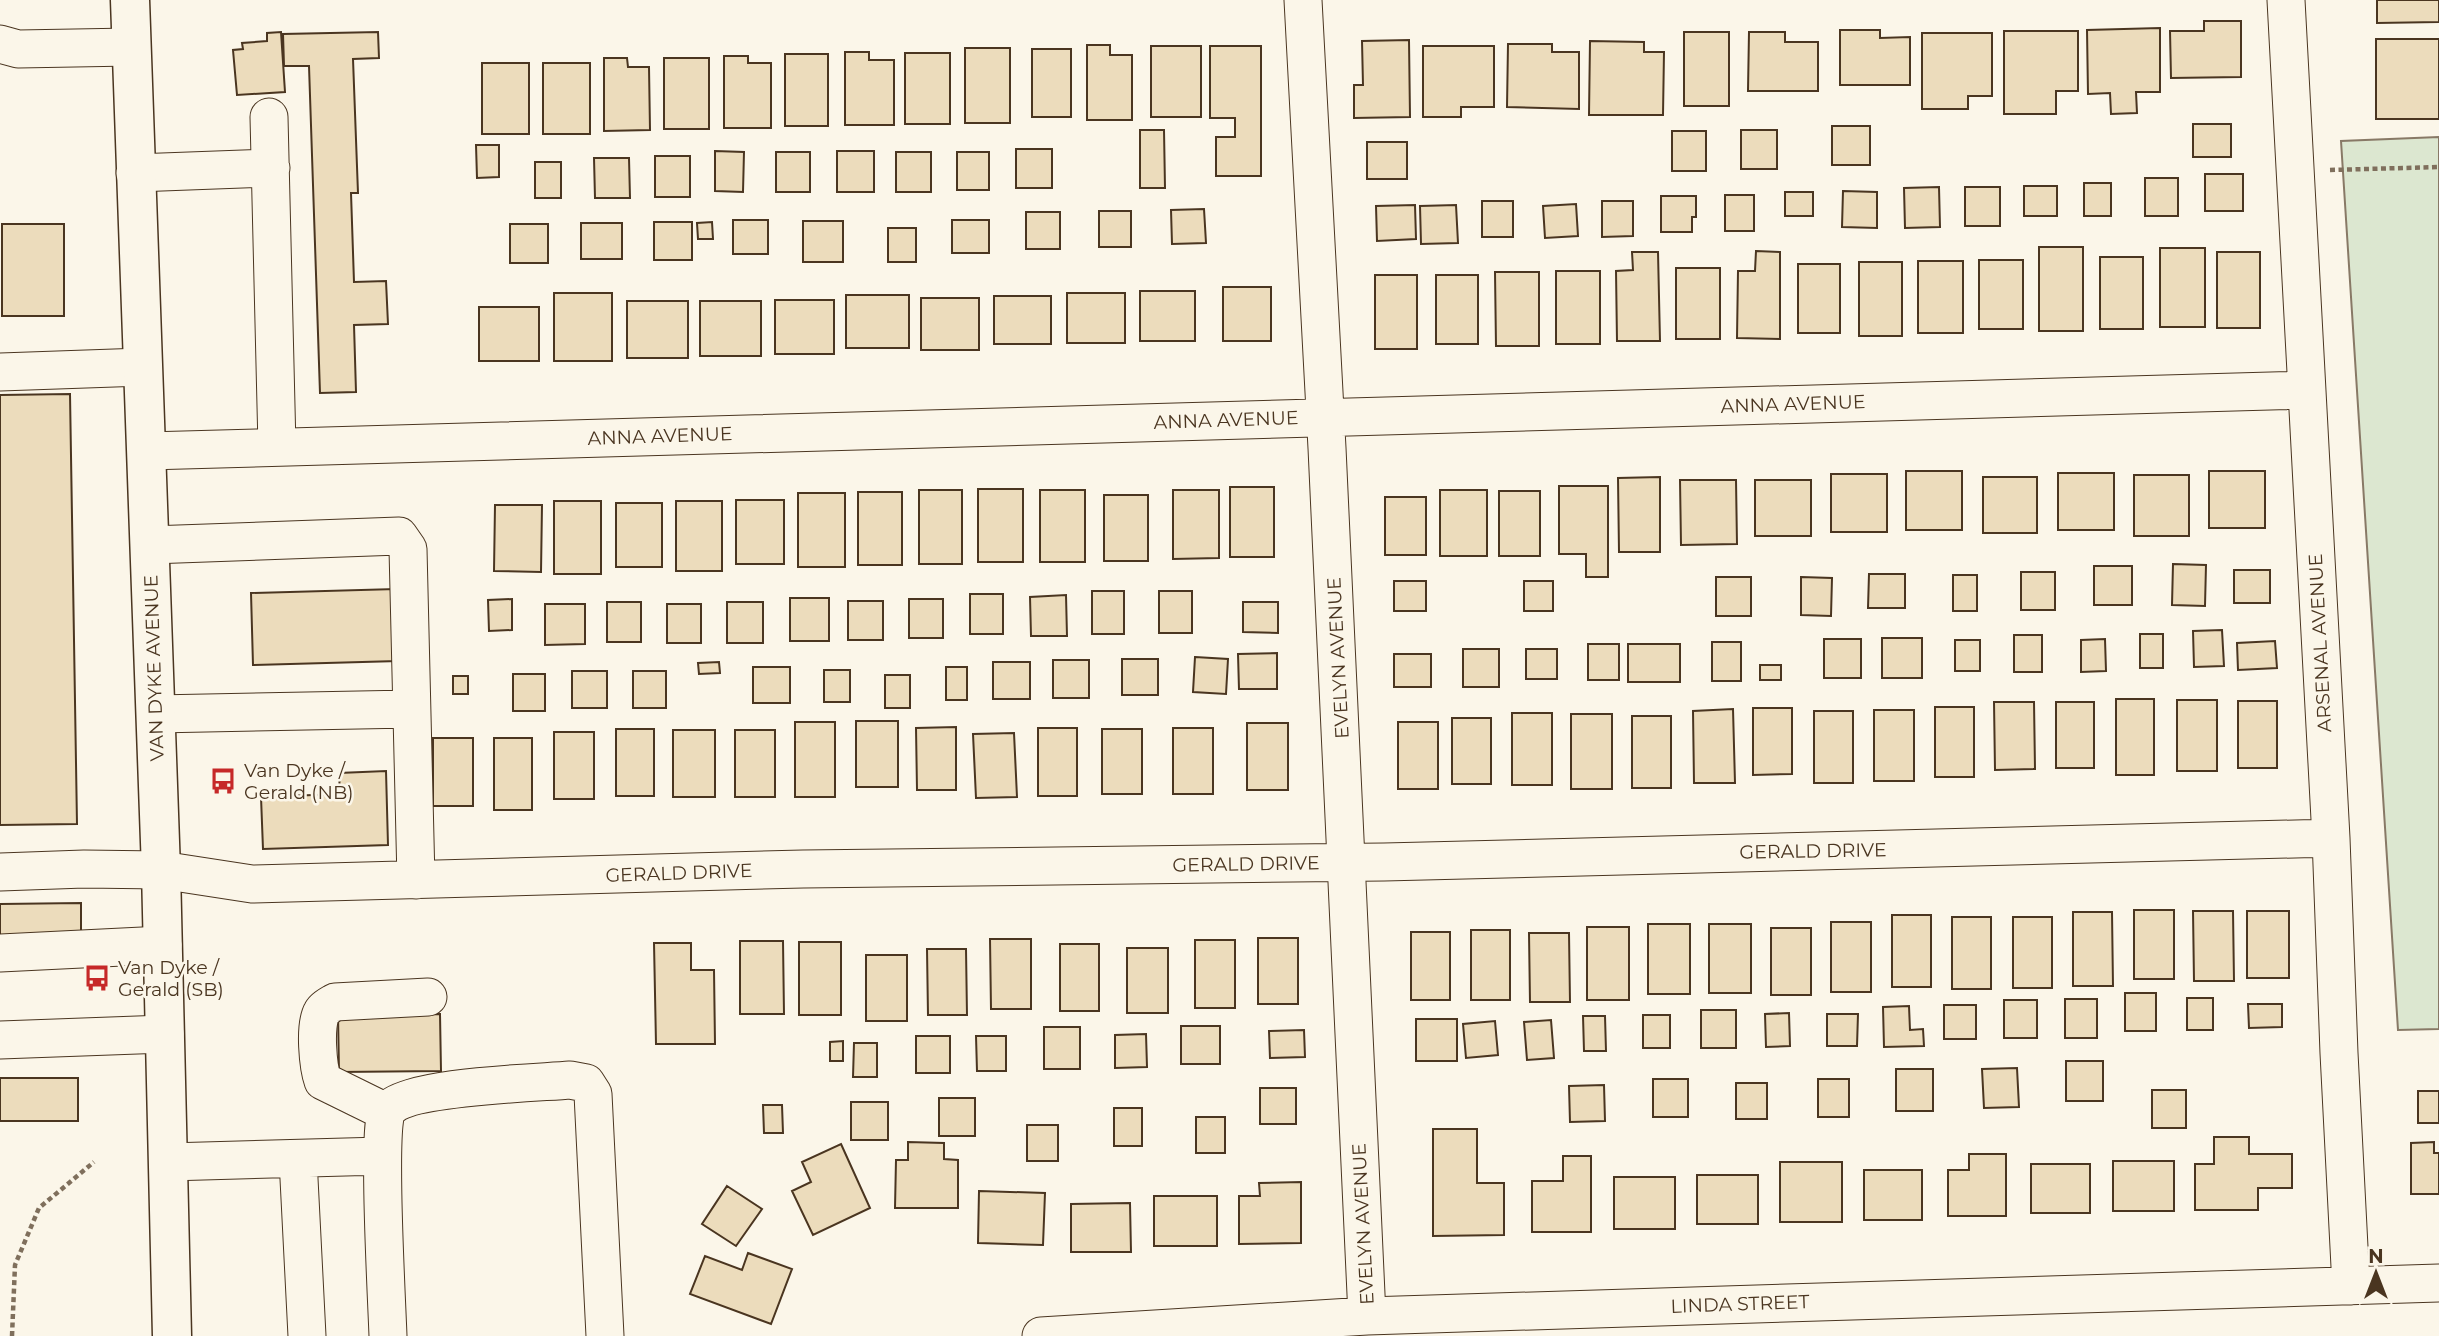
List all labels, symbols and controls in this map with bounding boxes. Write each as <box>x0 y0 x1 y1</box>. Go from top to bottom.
street label: ANNA AVENUE <box>1720 390 1866 418</box>
street label: ANNA AVENUE <box>1153 406 1299 434</box>
street label: ANNA AVENUE <box>587 422 733 450</box>
street label: ARSENAL AVENUE <box>2304 553 2336 733</box>
street label: VAN DYKE AVENUE <box>139 574 169 762</box>
street label: EVELYN AVENUE <box>1322 576 1354 740</box>
place label: Van Dyke / Gerald (NB) <box>244 759 353 804</box>
bus stop icon: Van Dyke / Gerald (NB) <box>208 766 238 796</box>
street label: GERALD DRIVE <box>1739 838 1887 864</box>
street label: GERALD DRIVE <box>1172 851 1320 877</box>
street label: GERALD DRIVE <box>605 859 753 887</box>
place label: Van Dyke / Gerald (SB) <box>118 956 224 1001</box>
bus stop icon: Van Dyke / Gerald (SB) <box>82 963 112 993</box>
street label: EVELYN AVENUE <box>1347 1142 1379 1306</box>
north arrow <box>2341 1238 2411 1308</box>
text: N <box>2368 1245 2384 1268</box>
street label: LINDA STREET <box>1670 1290 1810 1318</box>

